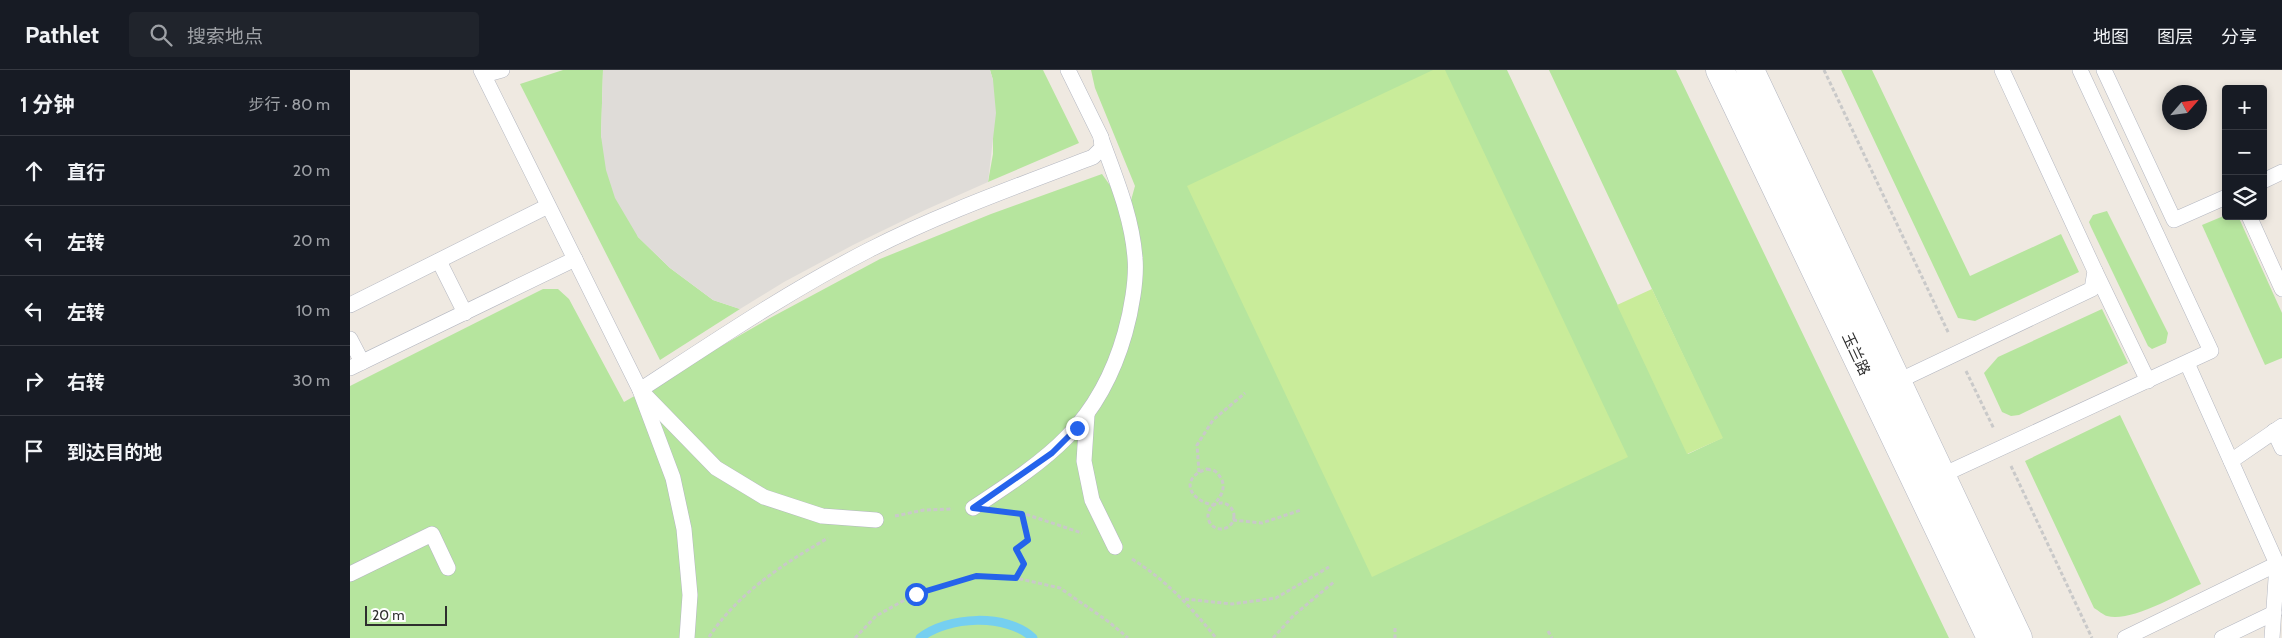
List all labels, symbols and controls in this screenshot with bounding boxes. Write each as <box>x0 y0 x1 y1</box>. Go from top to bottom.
search box <box>129 12 479 57</box>
text: Pathlet <box>25 20 99 49</box>
icon: search <box>147 21 175 49</box>
text: 搜索地点 <box>187 25 263 48</box>
text: 地图 <box>2093 26 2129 48</box>
text: 图层 <box>2157 26 2193 48</box>
text: 分享 <box>2221 26 2257 48</box>
north arrow <box>2162 85 2207 130</box>
map controls <box>2222 85 2267 220</box>
button: + <box>2222 85 2267 130</box>
text: 1 分钟 <box>20 92 74 117</box>
text: 步行 · 80 m <box>248 95 330 114</box>
button: − <box>2222 130 2267 175</box>
icon: ahead <box>20 157 48 185</box>
text: 直行 <box>67 161 105 184</box>
text: 20 m <box>293 161 330 180</box>
button: layers <box>2222 175 2267 220</box>
icon: left <box>20 227 48 255</box>
text: 左转 <box>67 231 105 254</box>
text: 20 m <box>293 231 330 250</box>
icon: left <box>20 297 48 325</box>
text: 左转 <box>67 301 105 324</box>
text: 10 m <box>296 301 330 320</box>
street label: 玉兰路 <box>1838 330 1874 378</box>
icon: right <box>20 367 48 395</box>
text: 右转 <box>67 371 105 394</box>
text: 30 m <box>293 371 330 390</box>
route end <box>1066 417 1089 440</box>
icon: arrive <box>20 437 48 465</box>
text: 到达目的地 <box>67 441 162 464</box>
route start <box>905 583 928 606</box>
scale bar <box>365 603 448 626</box>
text: 20 m <box>372 606 405 624</box>

